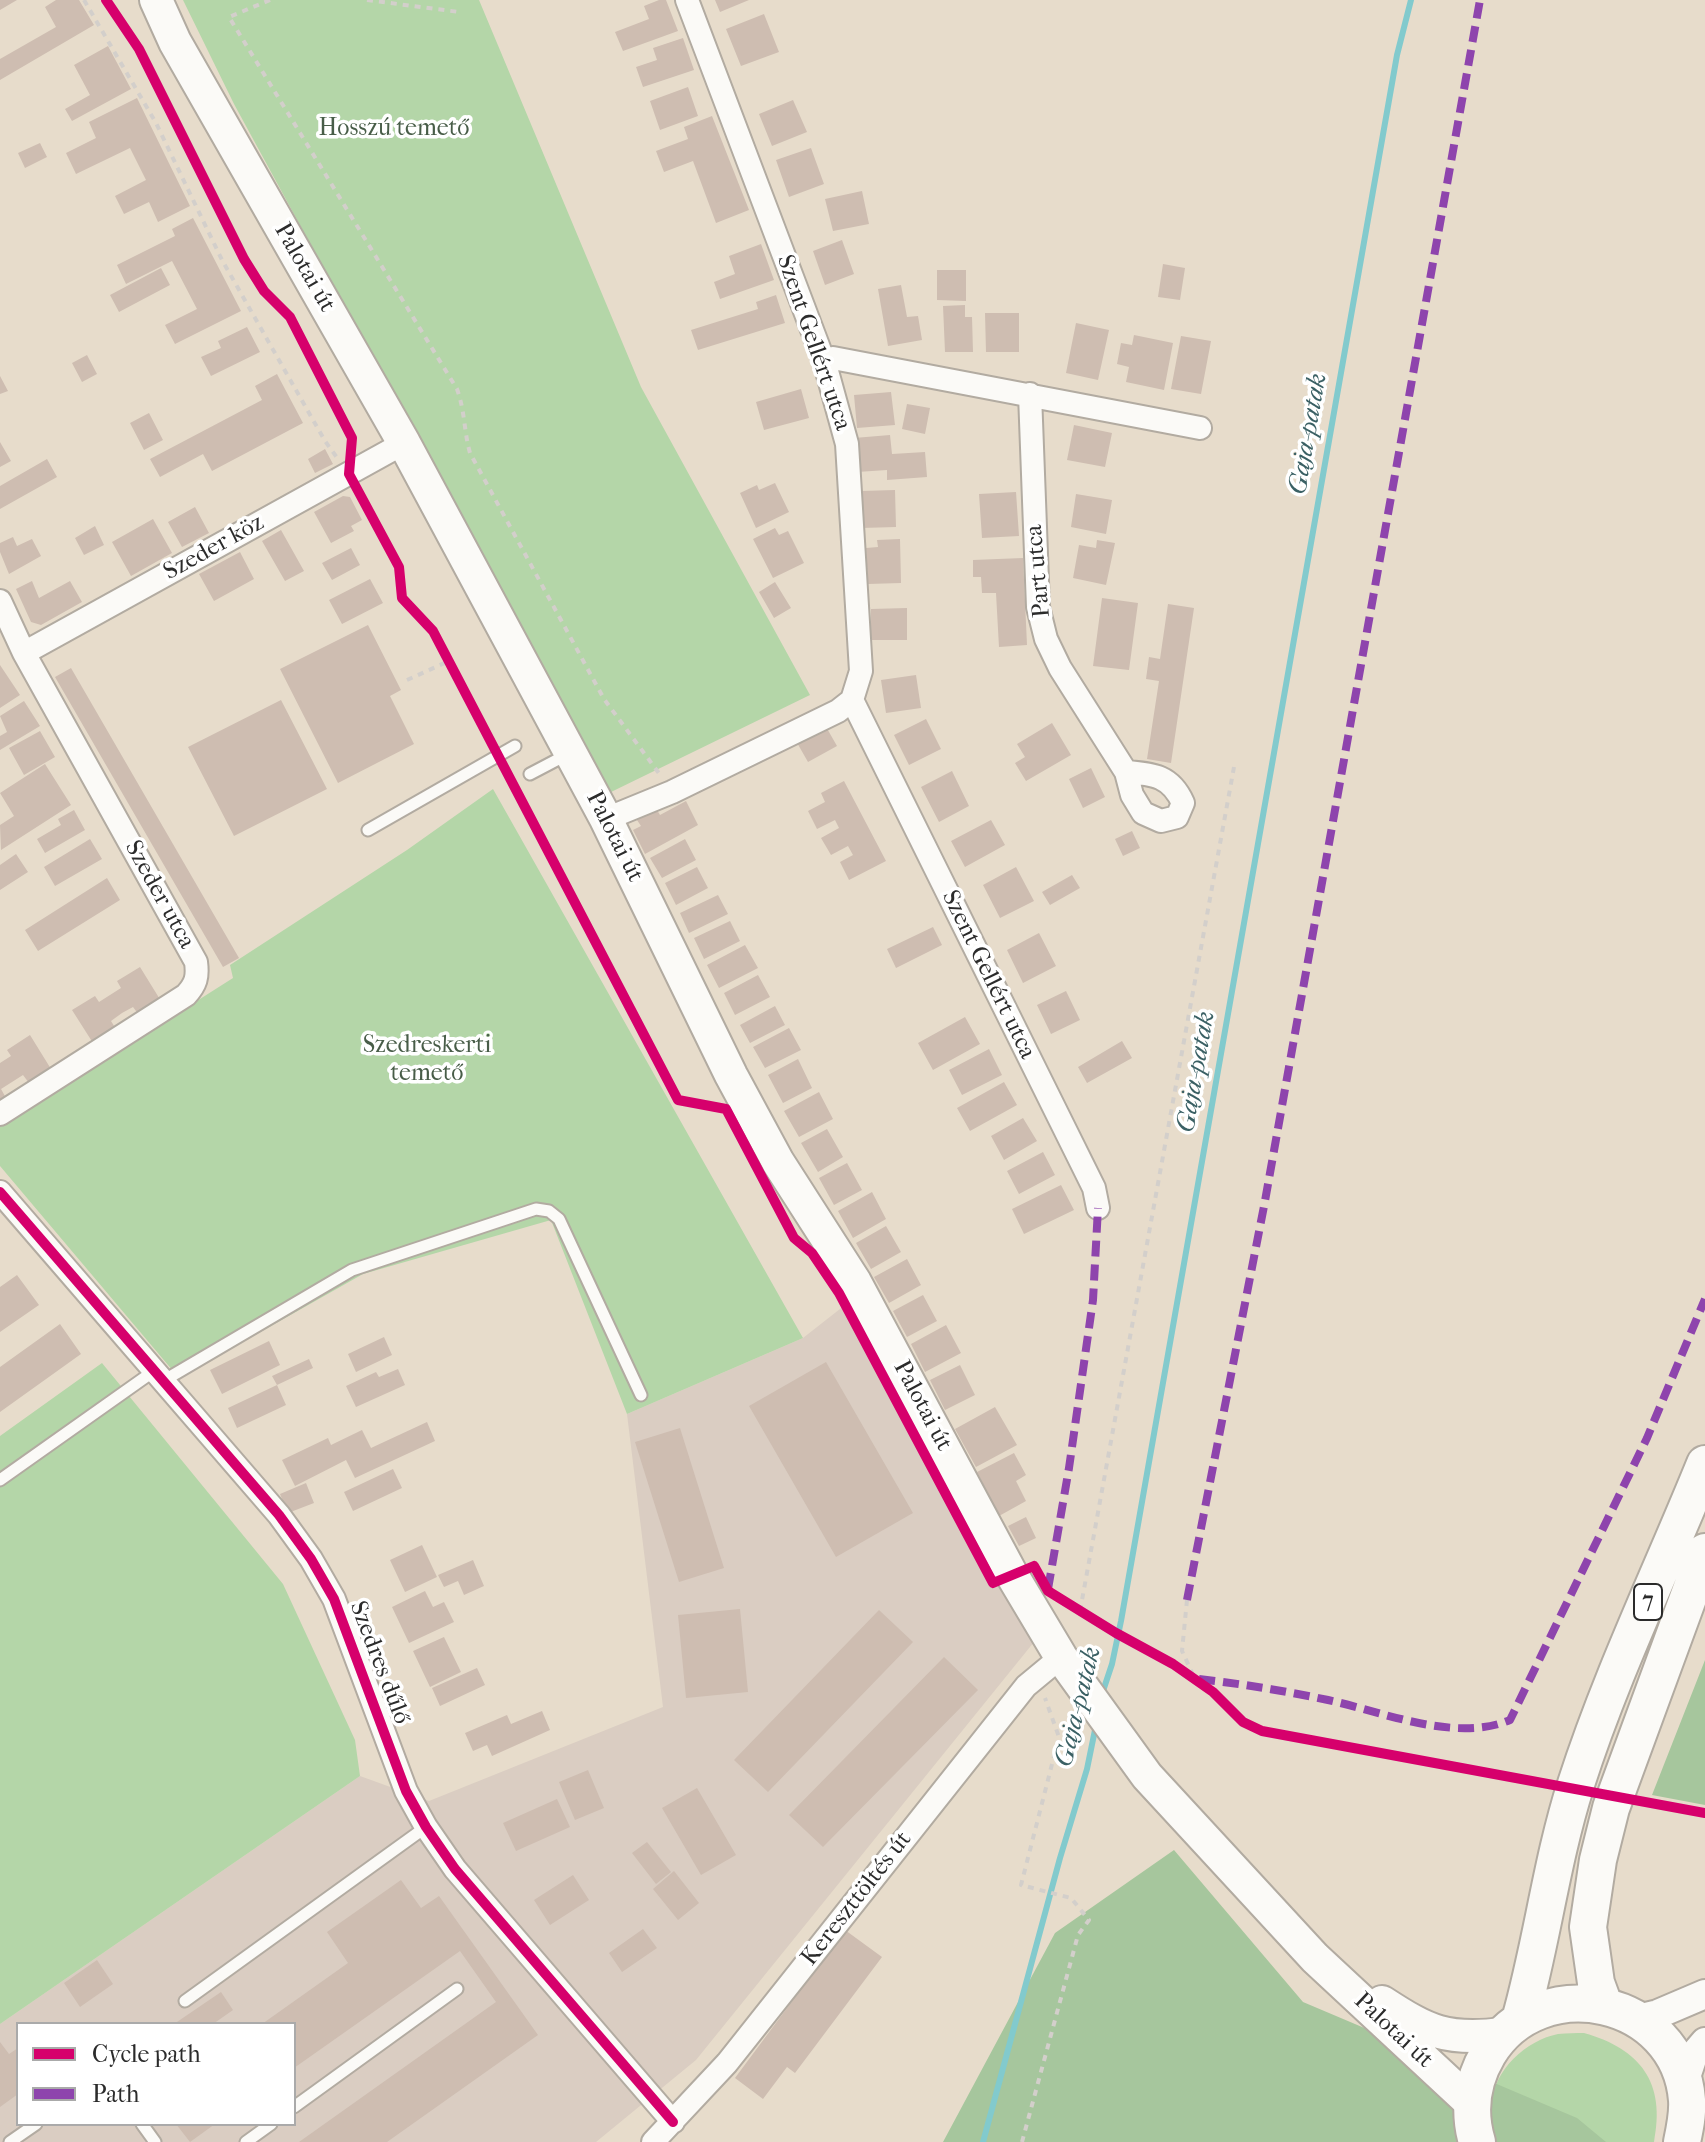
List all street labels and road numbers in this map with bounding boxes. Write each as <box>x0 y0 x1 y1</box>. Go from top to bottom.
street label: Palotai út <box>267 218 341 318</box>
street label: Szent Gellért utca <box>769 251 857 435</box>
street label: Szeder köz <box>159 509 269 587</box>
street label: Part utca <box>1021 523 1057 619</box>
street label: Palotai út <box>579 787 649 887</box>
street label: Szeder utca <box>118 836 200 954</box>
street label: Szent Gellért utca <box>935 886 1041 1064</box>
street label: Palotai út <box>886 1356 958 1456</box>
road number: 7 <box>1634 1584 1662 1620</box>
street label: Szedres dűlő <box>342 1598 416 1728</box>
street label: Kereszttöltés út <box>796 1826 918 1972</box>
street label: Palotai út <box>1347 1987 1439 2075</box>

